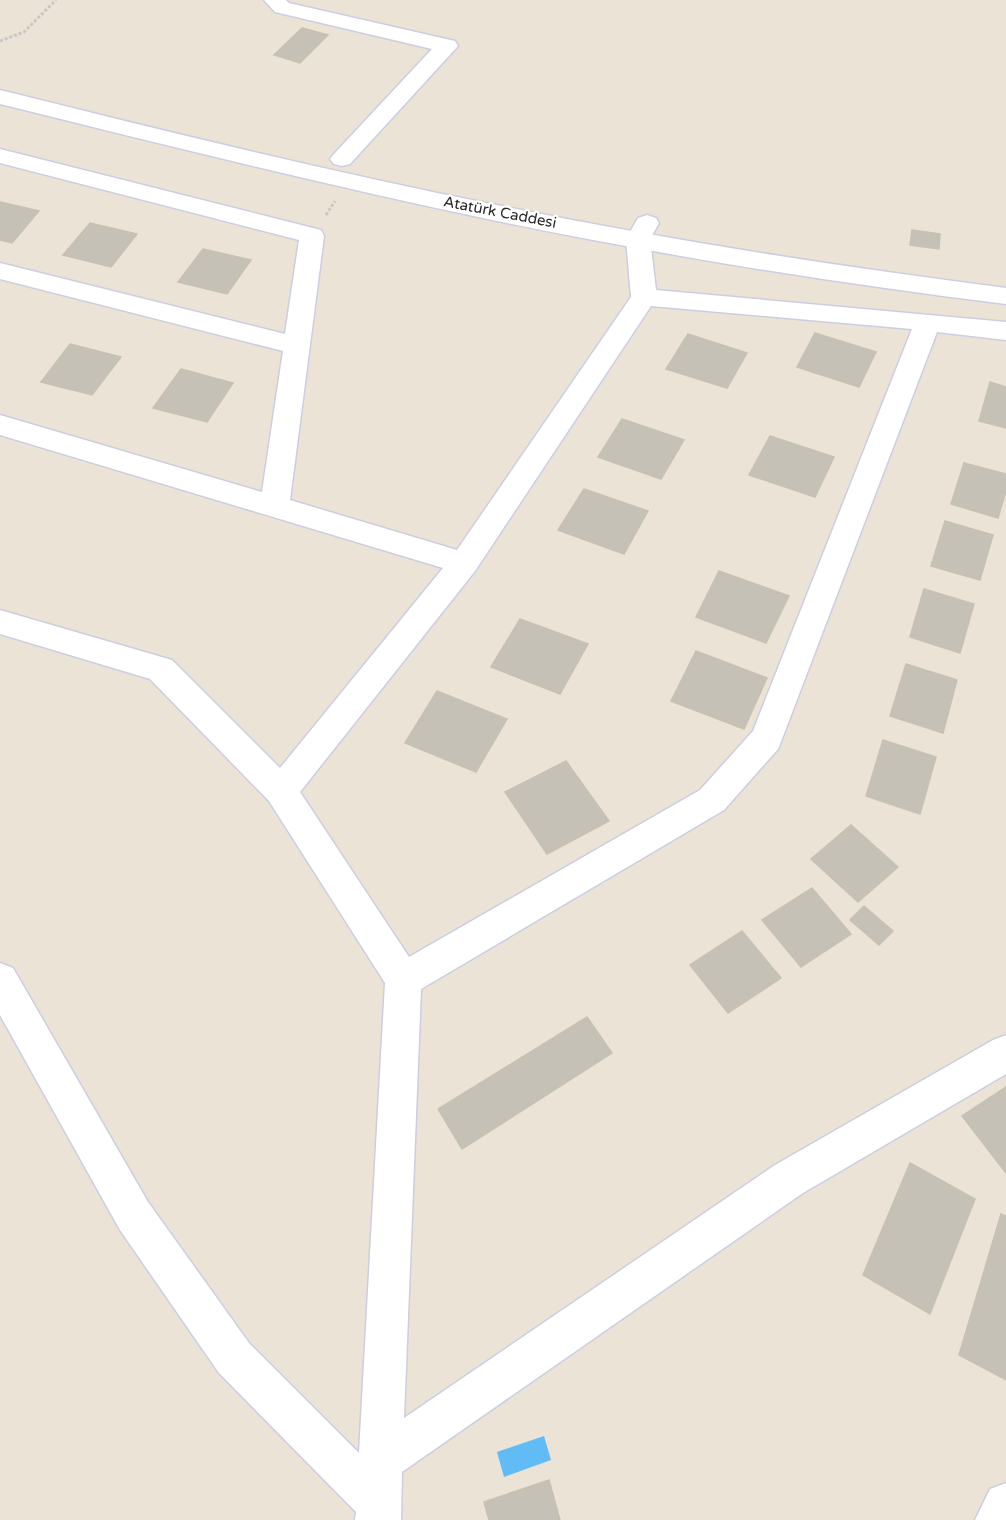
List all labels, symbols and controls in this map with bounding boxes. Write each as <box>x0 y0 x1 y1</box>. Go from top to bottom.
street label: Atatürk Caddesi <box>442 192 558 232</box>

